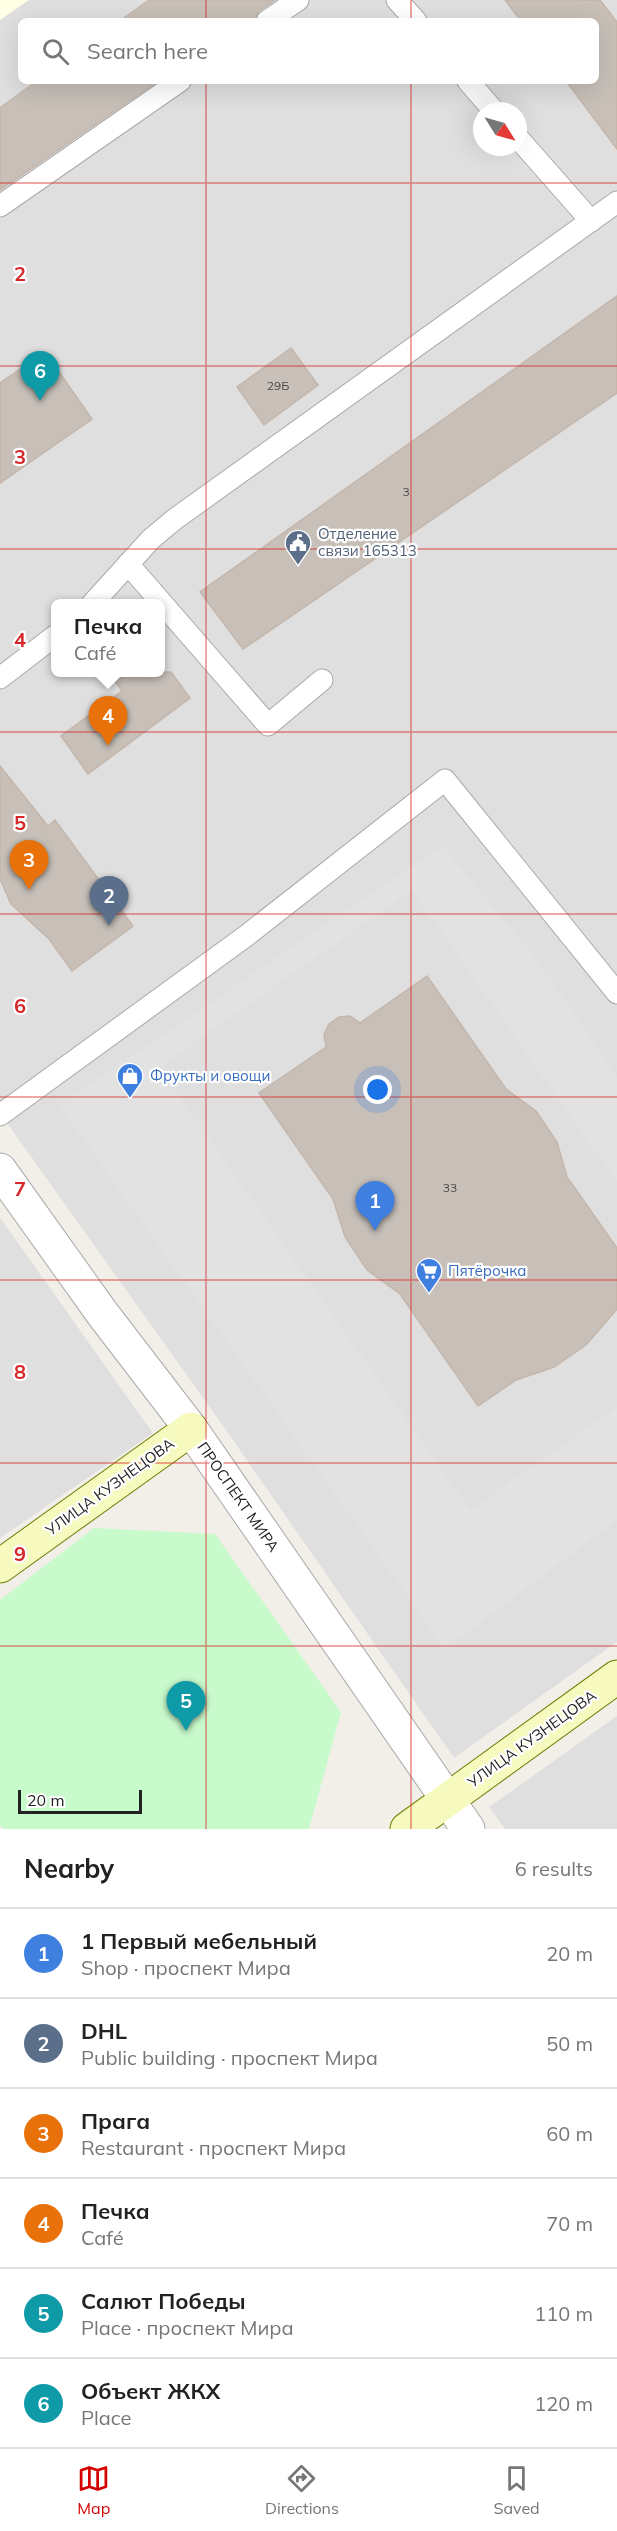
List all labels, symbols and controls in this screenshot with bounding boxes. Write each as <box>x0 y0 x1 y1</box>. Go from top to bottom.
search box <box>18 18 599 84</box>
icon: search <box>39 35 72 68</box>
text: Search here <box>87 37 208 65</box>
north arrow <box>473 102 527 156</box>
text: 2 <box>14 261 26 286</box>
pin: 6 <box>20 352 60 401</box>
house number: 29Б <box>267 378 289 393</box>
text: 3 <box>14 444 26 469</box>
house number: 3 <box>402 484 410 499</box>
place label: Отделение связи 165313 <box>318 524 417 560</box>
public building icon: Отделение связи 165313 <box>283 528 313 566</box>
popup <box>51 599 165 677</box>
text: Печка <box>74 612 142 640</box>
text: 4 <box>14 627 26 652</box>
text: Café <box>74 640 116 665</box>
pin: 4 <box>88 696 128 746</box>
text: 5 <box>14 810 26 835</box>
pin: 3 <box>9 840 48 890</box>
pin: 2 <box>90 876 128 926</box>
text: 6 <box>14 993 26 1018</box>
shop icon: Фрукты и овощи <box>115 1061 145 1099</box>
place label: Фрукты и овощи <box>150 1066 270 1085</box>
your location <box>363 1075 392 1104</box>
text: 7 <box>14 1176 26 1201</box>
house number: 33 <box>443 1180 457 1195</box>
pin: 1 <box>356 1182 394 1231</box>
supermarket icon: Пятёрочка <box>414 1256 444 1294</box>
place label: Пятёрочка <box>448 1261 526 1280</box>
text: 8 <box>14 1359 26 1384</box>
street label: УЛИЦА КУЗНЕЦОВА <box>41 1434 178 1540</box>
street label: ПРОСПЕКТ МИРА <box>193 1438 283 1555</box>
text: 9 <box>14 1541 26 1566</box>
pin: 5 <box>166 1682 206 1731</box>
street label: УЛИЦА КУЗНЕЦОВА <box>463 1686 600 1792</box>
scale bar <box>18 1787 142 1814</box>
text: 20 m <box>27 1790 64 1810</box>
text: Nearby <box>24 1852 114 1885</box>
text: 6 results <box>515 1856 593 1881</box>
text: 1 Первый мебельный <box>81 1927 317 1955</box>
text: 1 <box>38 1941 50 1966</box>
text: 20 m <box>546 1941 593 1966</box>
text: Shop · проспект Мира <box>81 1955 291 1980</box>
text: DHL <box>81 2017 127 2045</box>
text: 2 <box>38 2031 50 2056</box>
text: 50 m <box>546 2031 593 2056</box>
text: Public building · проспект Мира <box>81 2045 378 2070</box>
text: Прага <box>81 2107 150 2135</box>
text: 3 <box>38 2121 50 2146</box>
text: 60 m <box>546 2121 593 2146</box>
text: Restaurant · проспект Мира <box>81 2135 346 2160</box>
text: Печка <box>81 2197 150 2225</box>
text: 4 <box>38 2211 50 2236</box>
text: 70 m <box>546 2211 593 2236</box>
text: Café <box>81 2225 124 2250</box>
text: Салют Победы <box>81 2287 246 2315</box>
text: 5 <box>38 2301 50 2326</box>
text: 110 m <box>534 2301 593 2326</box>
text: Place · проспект Мира <box>81 2315 294 2340</box>
text: Объект ЖКХ <box>81 2377 220 2405</box>
text: 6 <box>38 2391 50 2416</box>
text: 120 m <box>534 2391 593 2416</box>
text: Place <box>81 2405 131 2430</box>
tab: Map <box>77 2462 110 2518</box>
tab: Directions <box>265 2462 339 2518</box>
tab: Saved <box>494 2462 540 2518</box>

